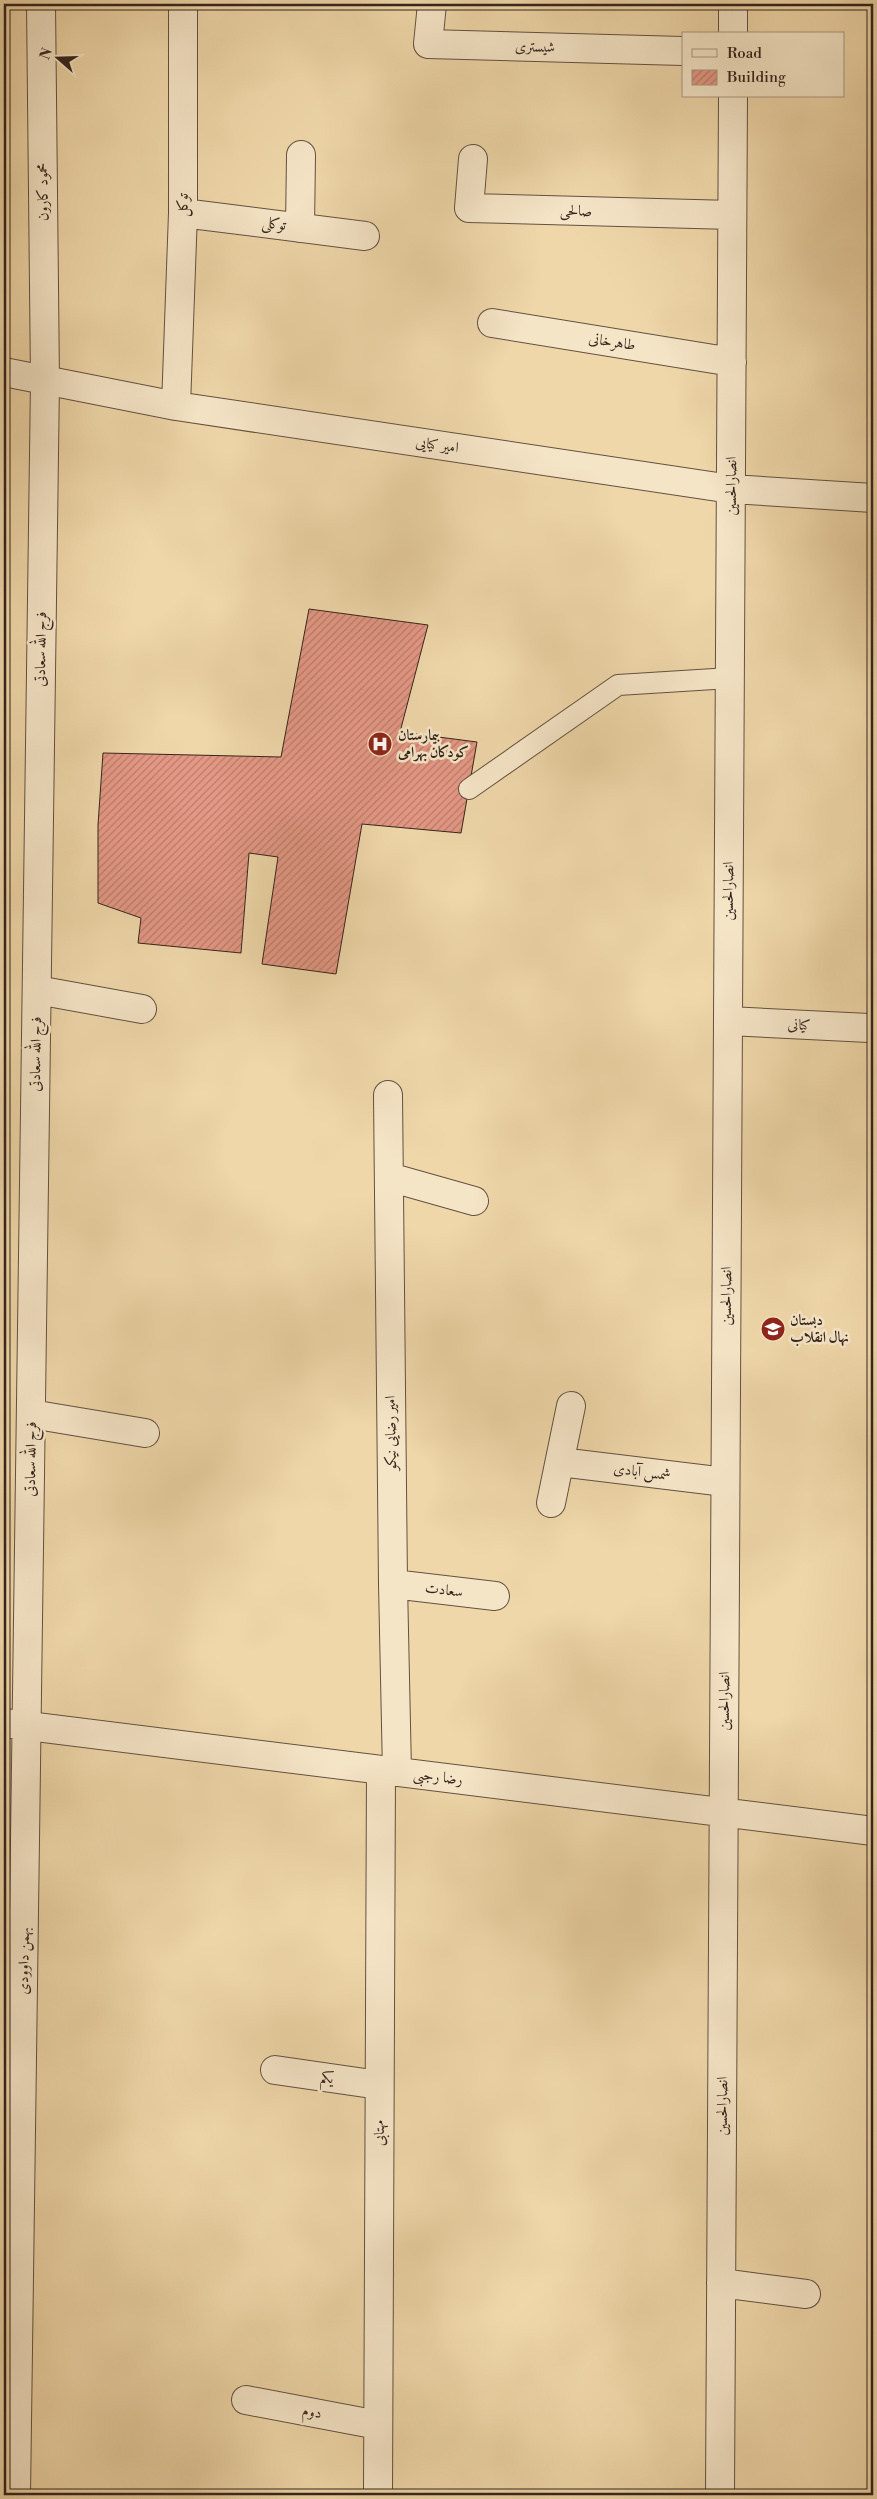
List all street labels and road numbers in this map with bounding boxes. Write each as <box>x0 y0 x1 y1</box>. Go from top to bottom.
street label: شیستری <box>515 37 555 57</box>
street label: محمود کارون <box>33 162 53 221</box>
street label: توکل <box>173 193 193 217</box>
street label: صالحی <box>560 201 592 222</box>
street label: توکلی <box>261 213 287 236</box>
street label: طاهرخانی <box>587 329 637 355</box>
street label: امیر کیایی <box>414 433 460 457</box>
street label: انصارالحسین <box>722 457 741 516</box>
street label: فرج الله سعادتی <box>28 611 54 687</box>
street label: انصارالحسین <box>719 862 738 921</box>
street label: کیانی <box>787 1015 811 1035</box>
street label: فرج الله سعادتی <box>23 1016 49 1092</box>
street label: انصارالحسین <box>717 1267 736 1326</box>
street label: امیر رضایی نیکو <box>381 1395 401 1473</box>
street label: فرج الله سعادتی <box>18 1421 44 1497</box>
street label: شمس آبادی <box>612 1459 672 1485</box>
street label: سعادت <box>424 1578 464 1602</box>
street label: انصارالحسین <box>715 1672 734 1731</box>
street label: رضا رجبی <box>412 1765 464 1791</box>
street label: بهمن داوودی <box>14 1927 34 1995</box>
street label: یکم <box>319 2068 336 2092</box>
street label: انصارالحسین <box>713 2077 732 2136</box>
street label: مهتابی <box>370 2120 390 2146</box>
street label: دوم <box>300 2401 323 2426</box>

